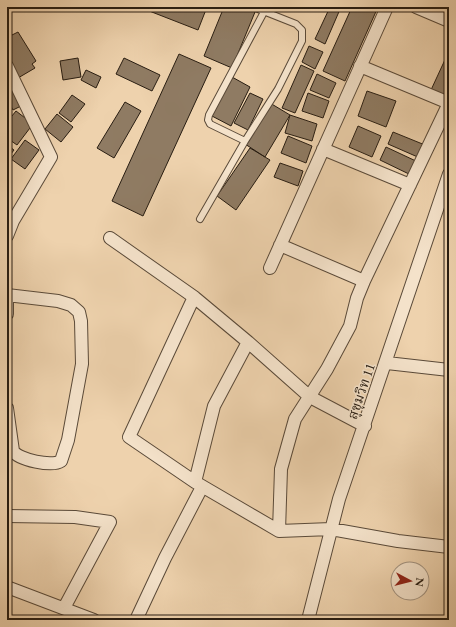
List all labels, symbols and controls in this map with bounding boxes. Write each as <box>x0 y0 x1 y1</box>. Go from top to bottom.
street label: สุขุมวิท 11 <box>343 361 379 421</box>
north arrow <box>390 561 430 601</box>
text: N <box>412 577 427 588</box>

